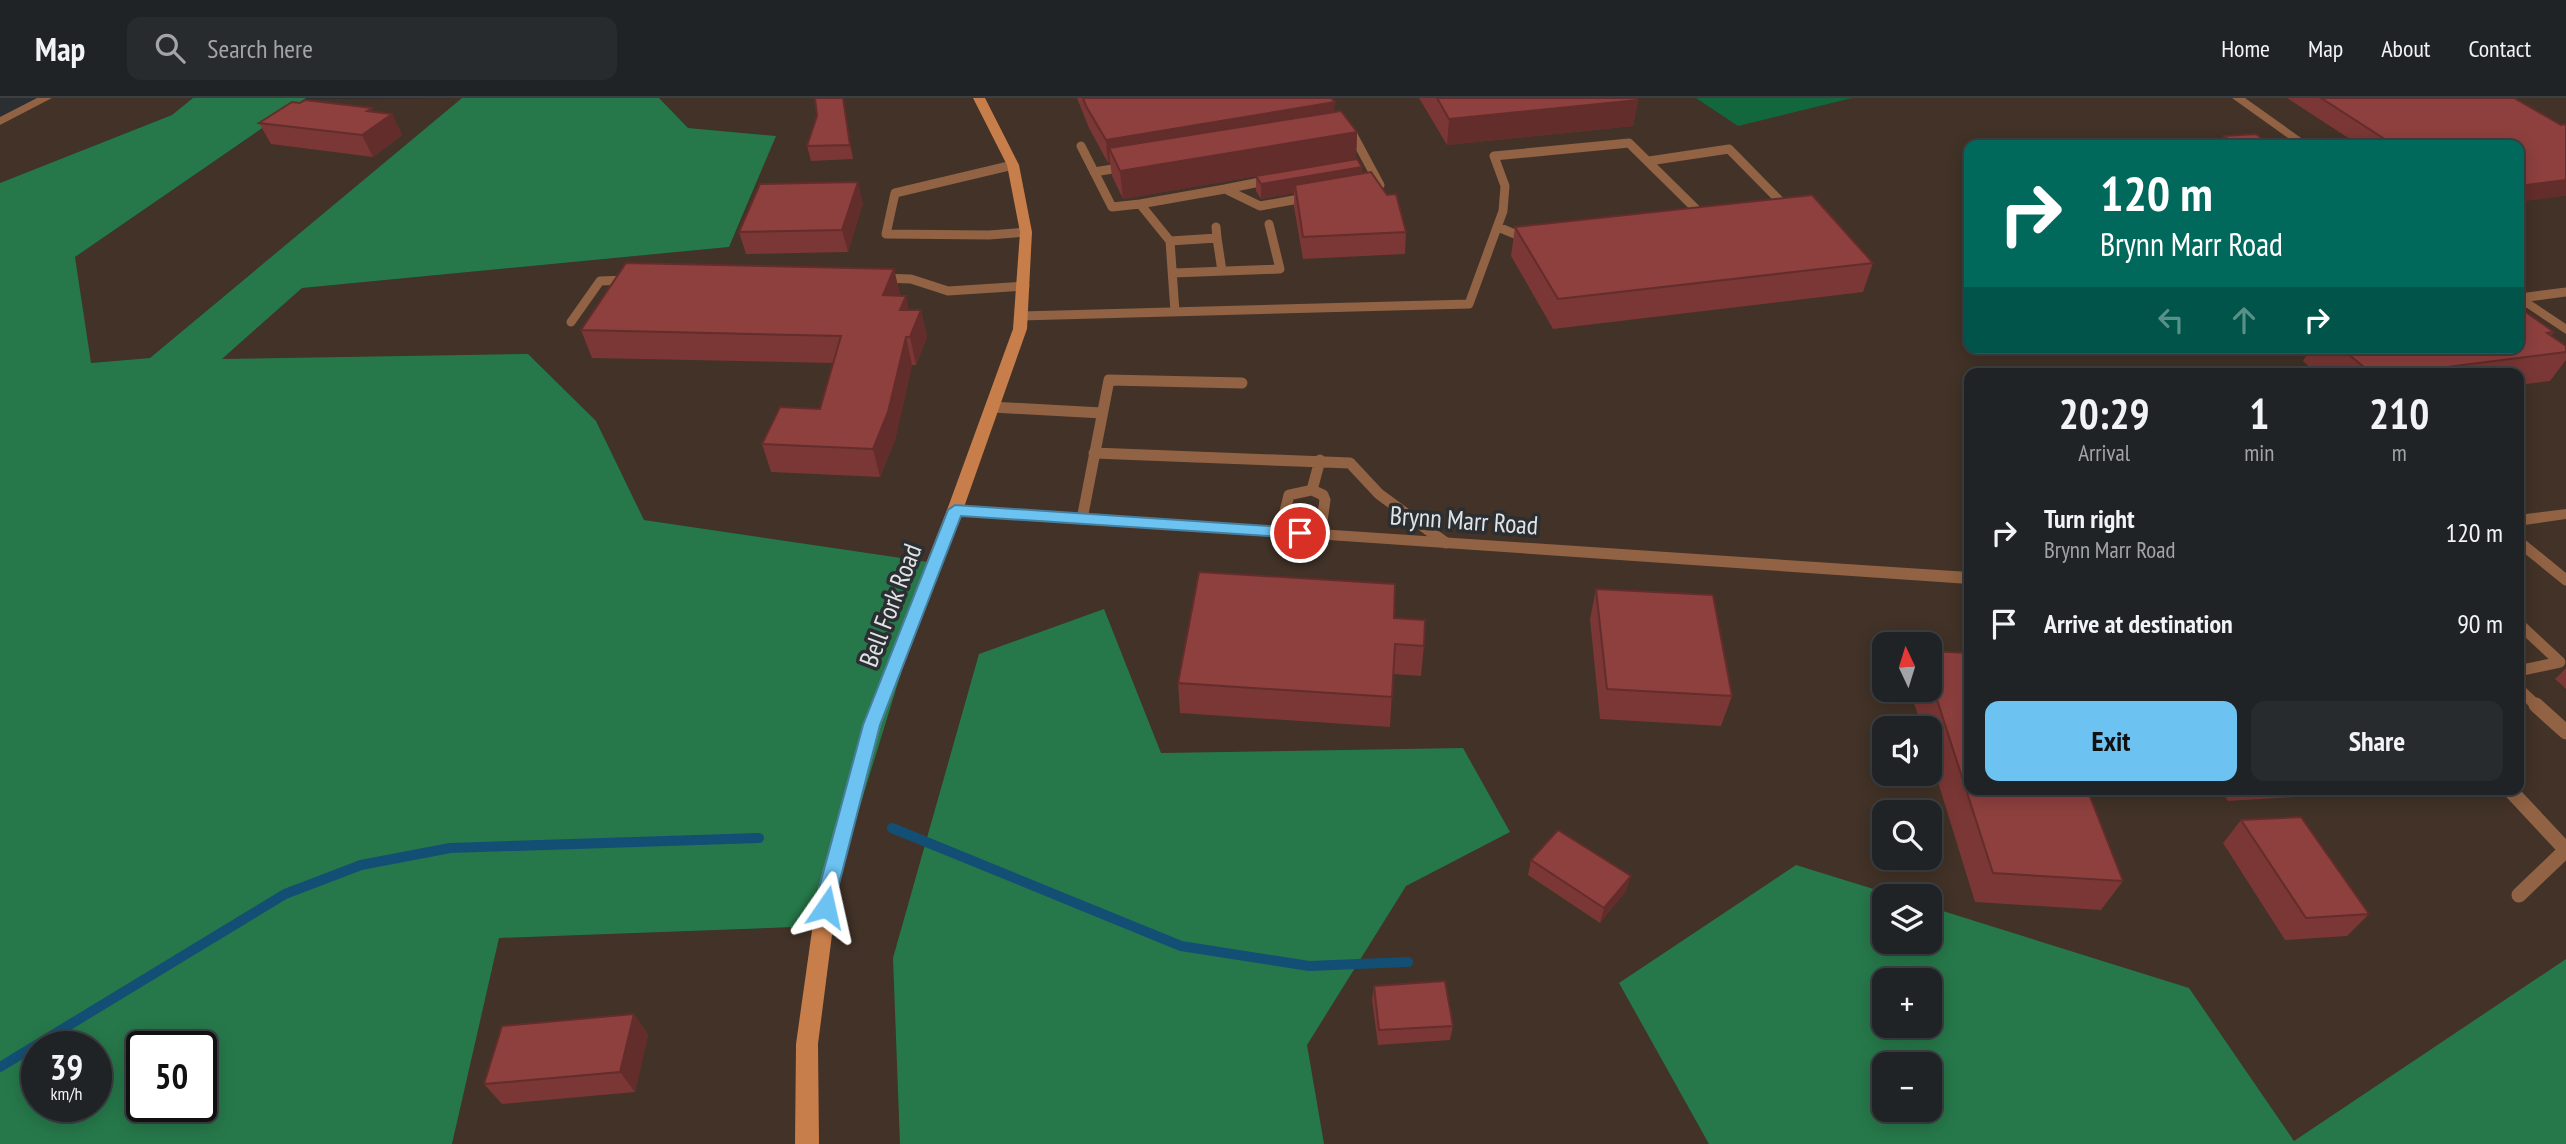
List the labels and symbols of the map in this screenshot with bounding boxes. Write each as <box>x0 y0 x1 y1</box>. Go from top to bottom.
street label: Brynn Marr Road <box>1389 498 1539 542</box>
pin <box>1270 503 1330 563</box>
street label: Bell Fork Road <box>851 539 929 671</box>
north arrow <box>1872 632 1942 702</box>
position arrow <box>789 870 863 944</box>
speed limit sign: 50 <box>126 1031 217 1122</box>

